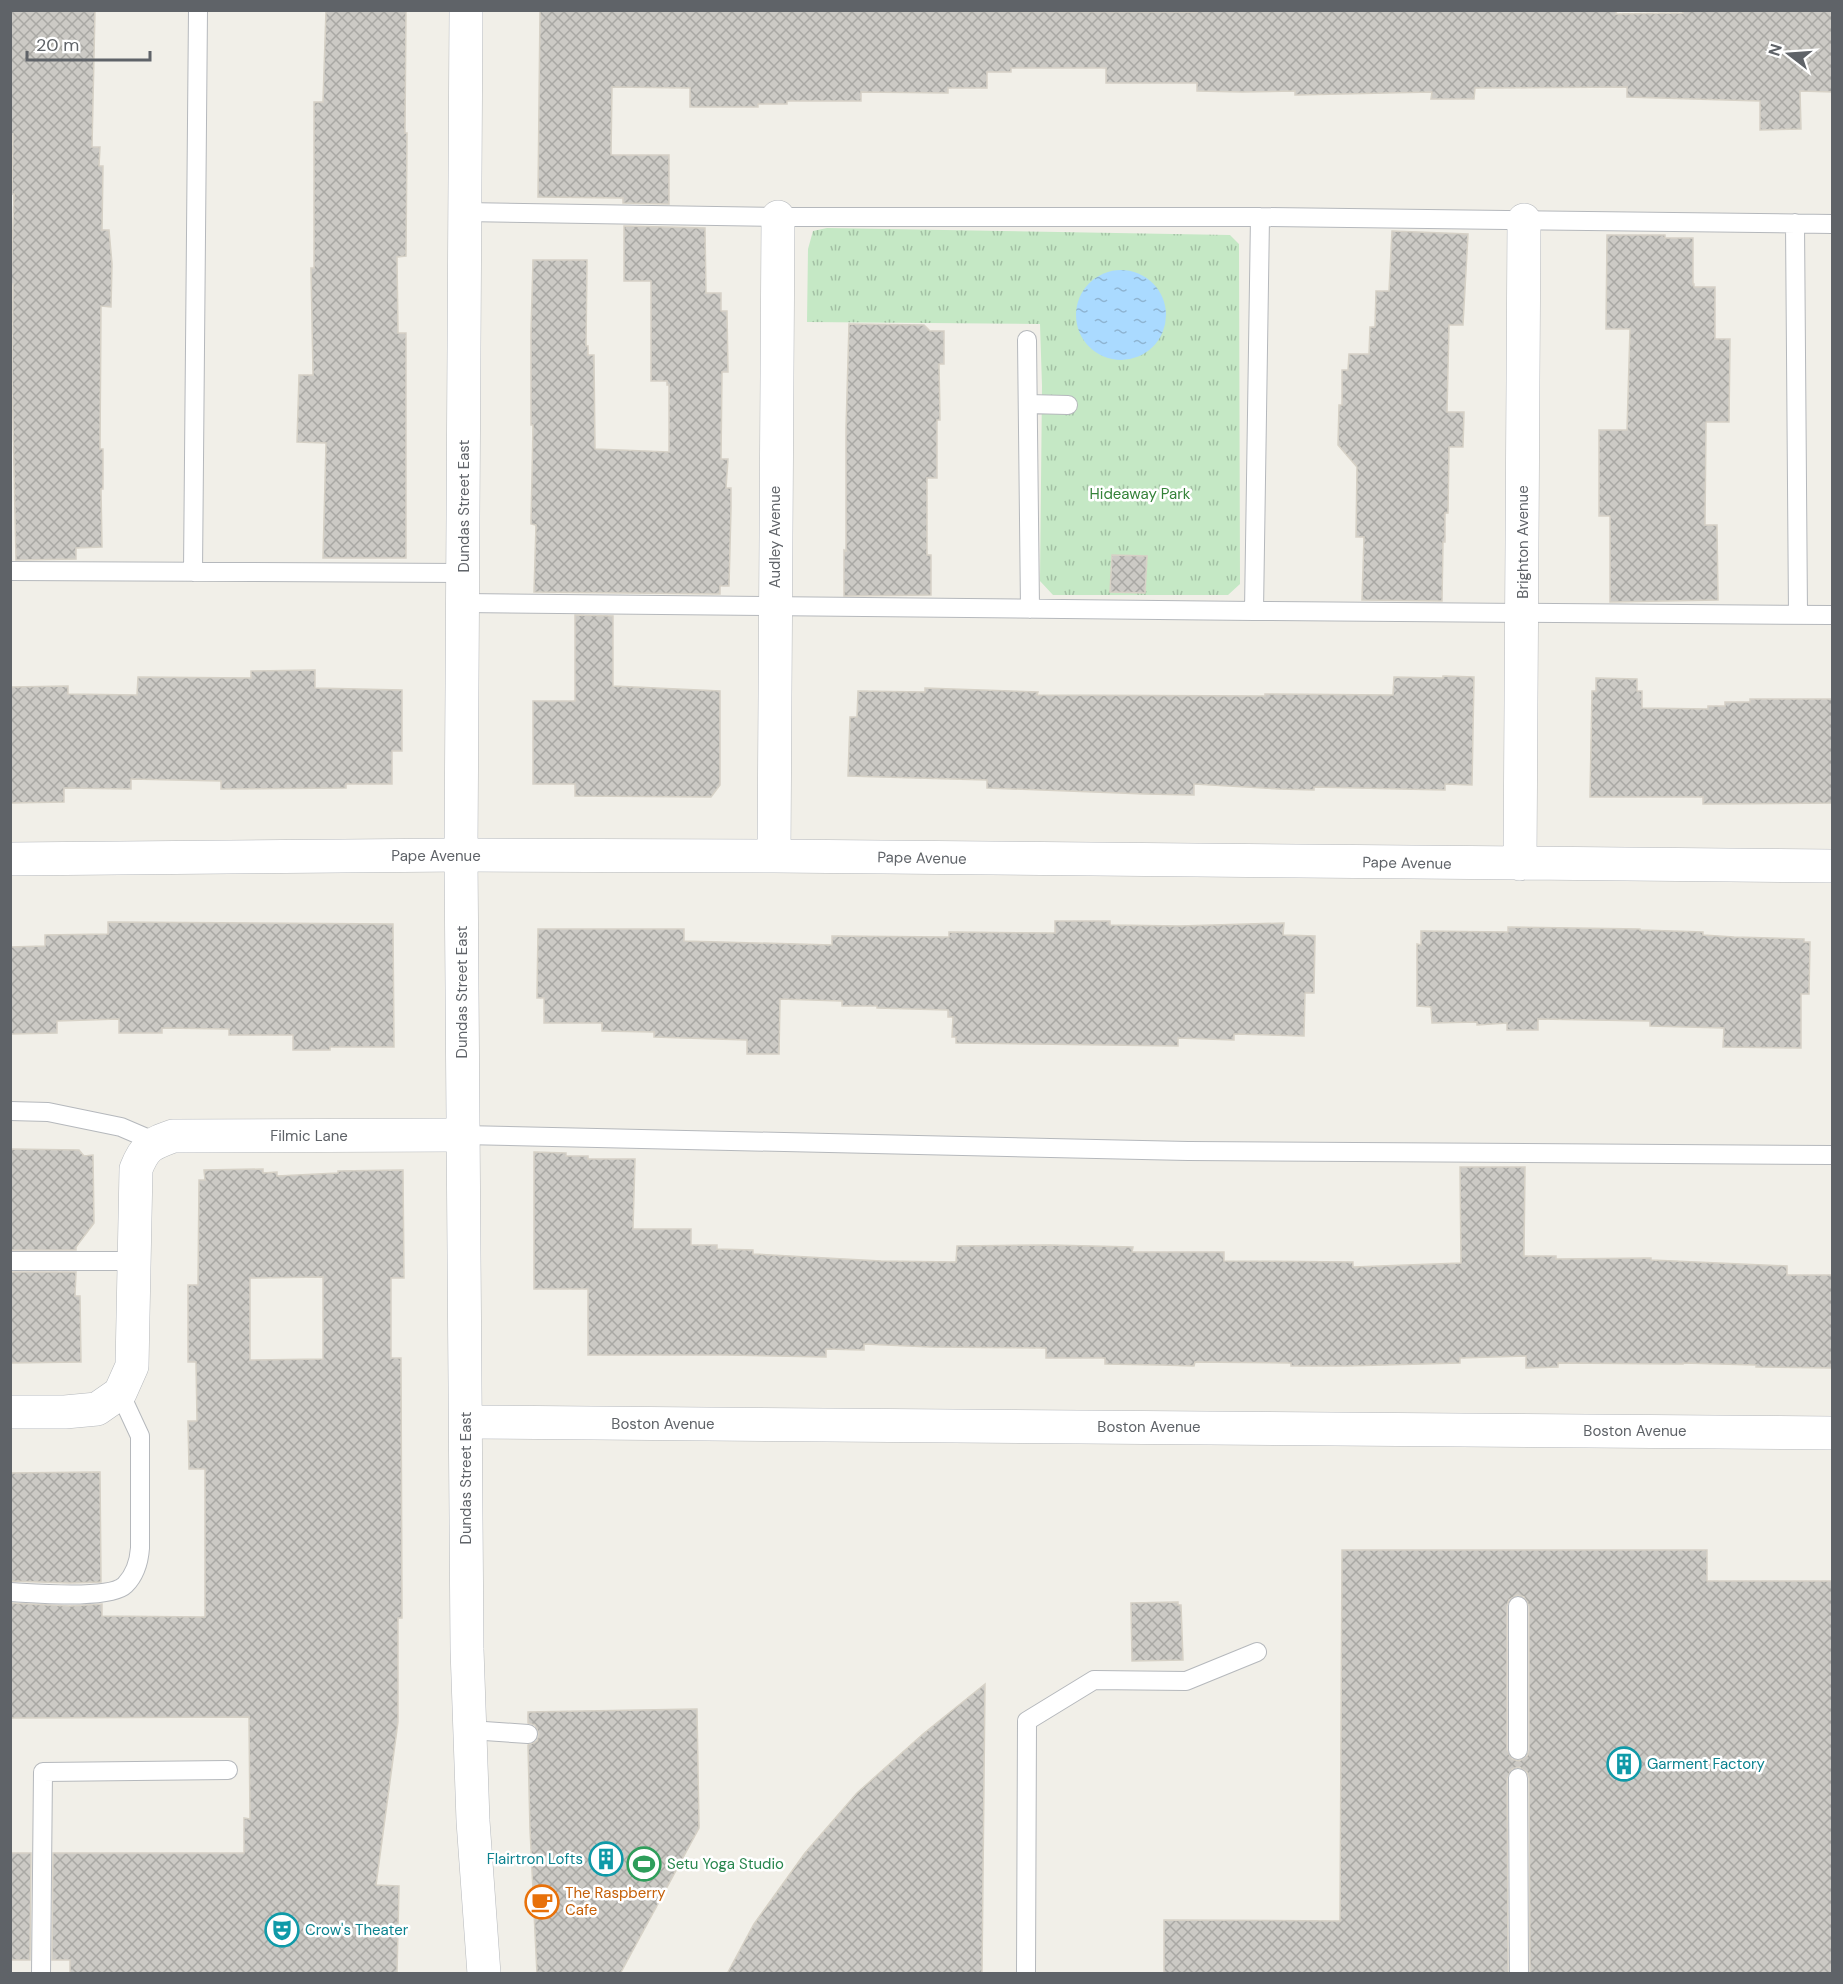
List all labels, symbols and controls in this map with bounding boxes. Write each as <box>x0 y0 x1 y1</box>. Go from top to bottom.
scale bar <box>27 24 150 62</box>
north arrow <box>1759 24 1819 84</box>
text: 20 m <box>36 33 79 57</box>
text: N <box>1763 41 1787 58</box>
street label: Dundas Street East <box>454 439 474 572</box>
park label: Hideaway Park <box>1090 484 1191 504</box>
street label: Brighton Avenue <box>1513 485 1533 599</box>
street label: Audley Avenue <box>765 486 785 588</box>
street label: Pape Avenue <box>391 846 481 866</box>
street label: Pape Avenue <box>877 847 967 869</box>
street label: Pape Avenue <box>1362 852 1452 874</box>
street label: Dundas Street East <box>452 925 472 1058</box>
street label: Filmic Lane <box>270 1126 348 1146</box>
street label: Dundas Street East <box>456 1411 476 1544</box>
street label: Boston Avenue <box>611 1414 715 1434</box>
street label: Boston Avenue <box>1097 1417 1201 1437</box>
street label: Boston Avenue <box>1583 1421 1687 1441</box>
building icon: Garment Factory <box>1606 1746 1642 1782</box>
place label: Garment Factory <box>1647 1754 1766 1774</box>
building icon: Flairtron Lofts <box>588 1841 624 1877</box>
sports icon: Setu Yoga Studio <box>626 1846 662 1882</box>
place label: Flairtron Lofts <box>487 1849 583 1869</box>
place label: Setu Yoga Studio <box>667 1854 784 1874</box>
place label: The Raspberry Cafe <box>565 1883 666 1920</box>
cafe icon: The Raspberry Cafe <box>524 1884 560 1920</box>
theatre icon: Crow's Theater <box>264 1912 300 1948</box>
place label: Crow's Theater <box>305 1920 409 1940</box>

